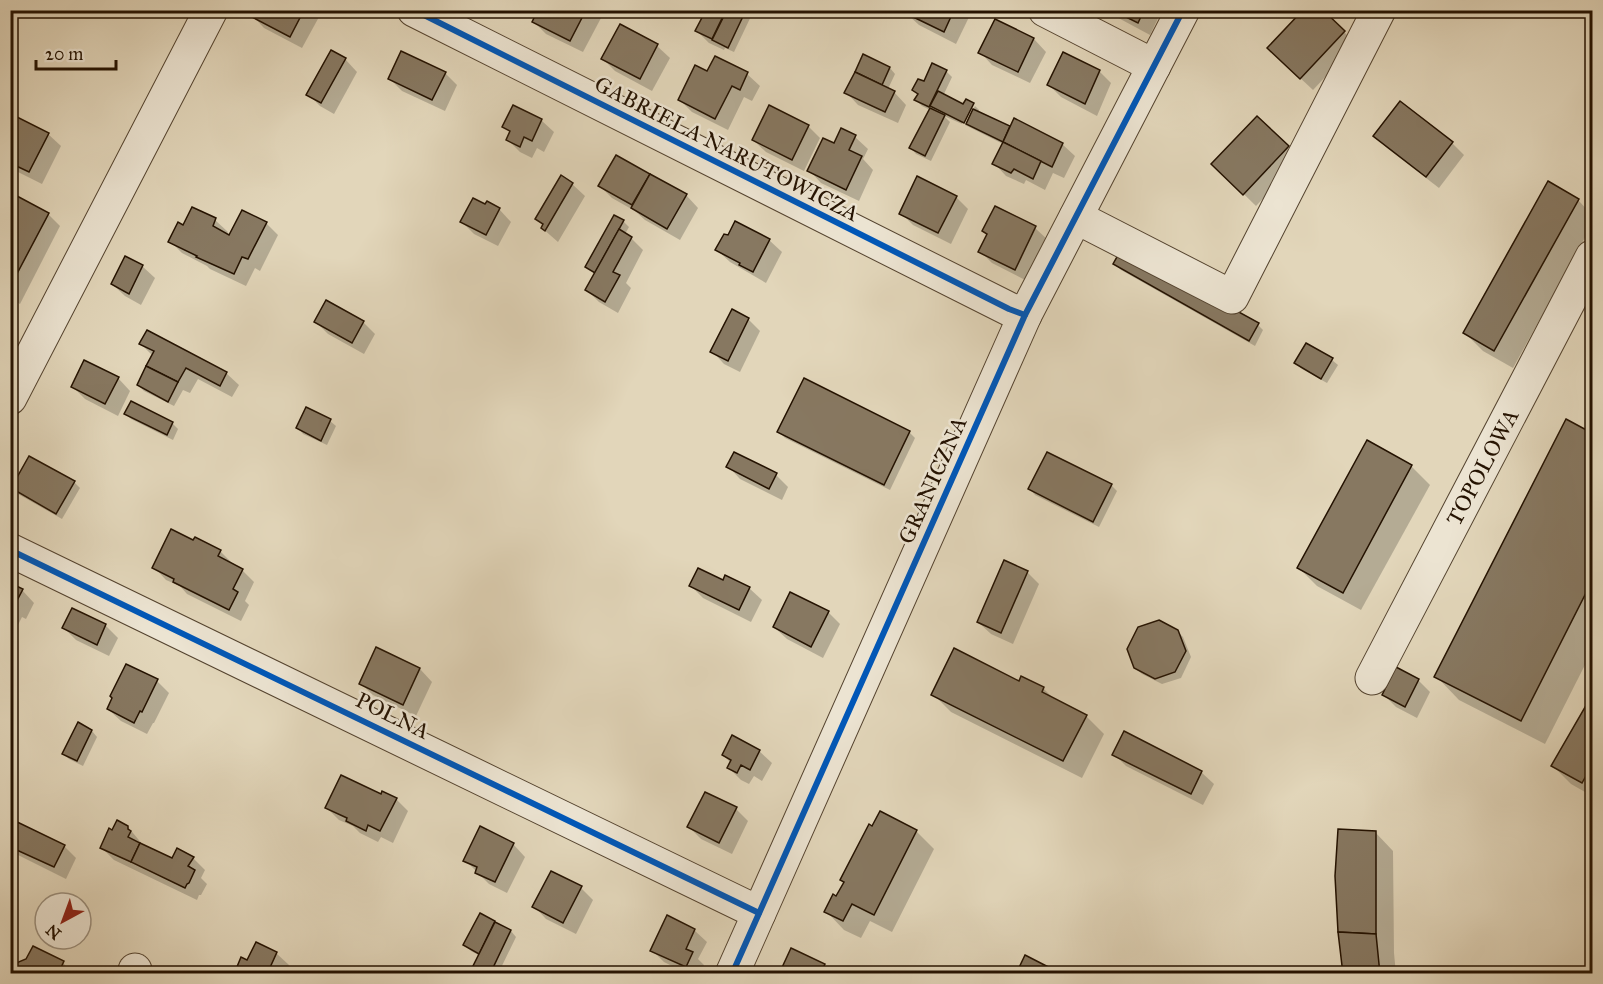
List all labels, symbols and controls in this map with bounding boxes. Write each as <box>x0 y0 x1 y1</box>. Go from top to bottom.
scale bar <box>36 33 116 71</box>
text: 20 m <box>45 43 83 65</box>
street label: GABRIELA NARUTOWICZA <box>590 70 864 227</box>
street label: TOPOLOWA <box>1440 404 1525 530</box>
street label: GRANICZNA <box>892 412 973 548</box>
street label: POLNA <box>351 686 434 745</box>
north arrow <box>33 891 93 951</box>
text: N <box>42 920 65 944</box>

